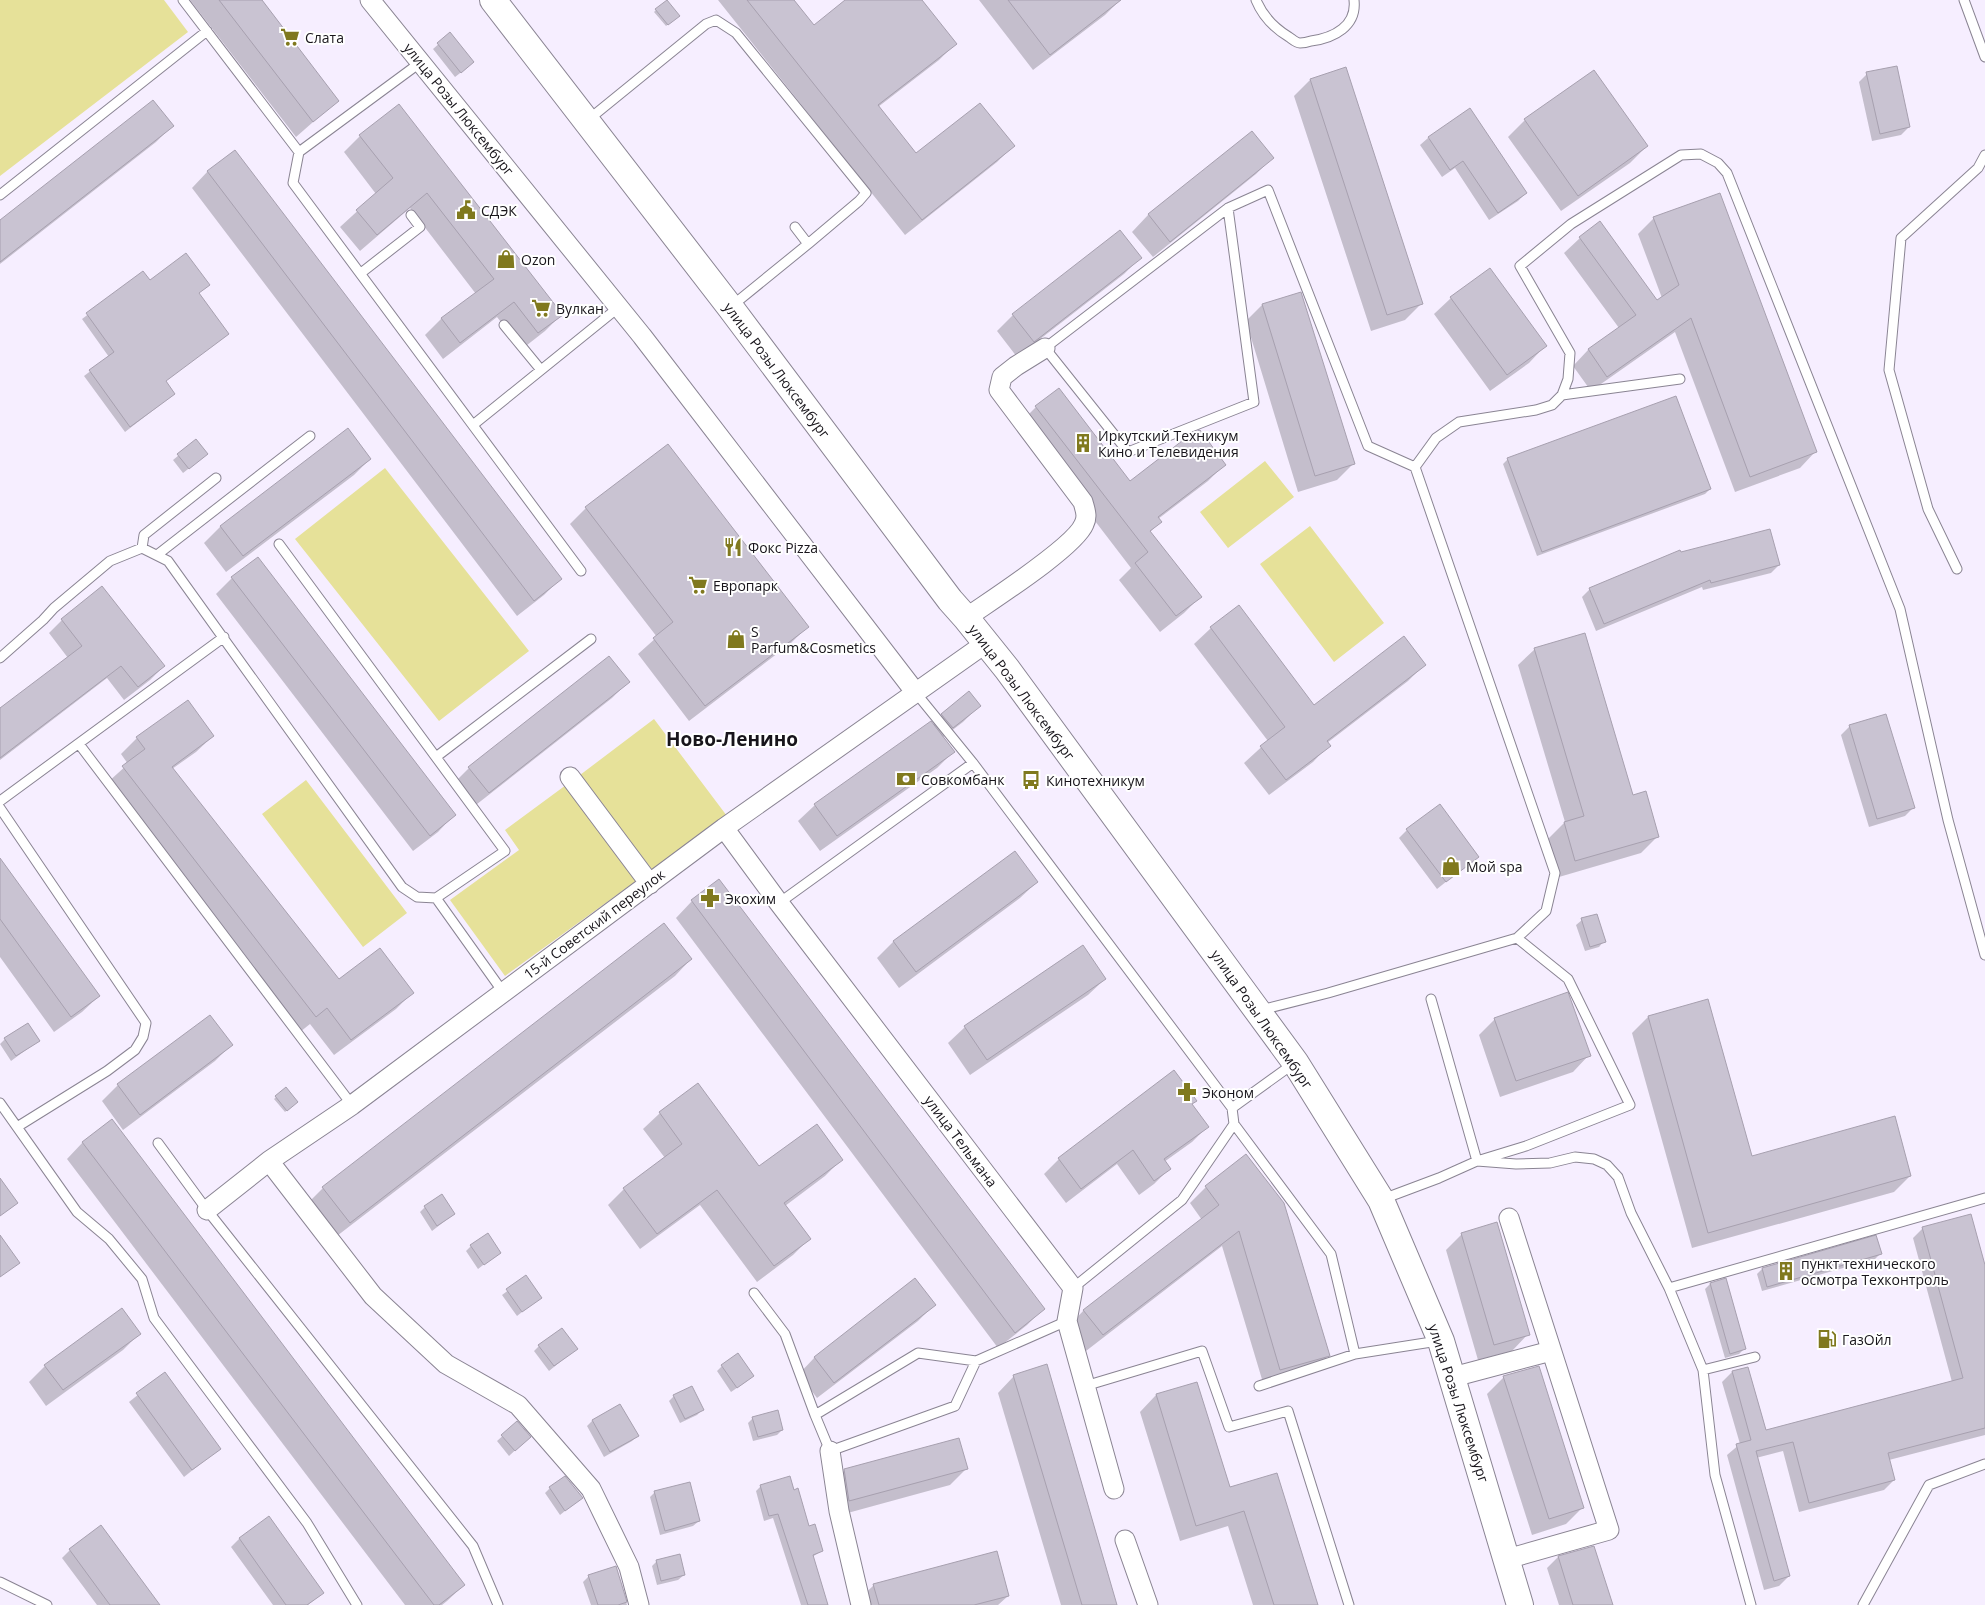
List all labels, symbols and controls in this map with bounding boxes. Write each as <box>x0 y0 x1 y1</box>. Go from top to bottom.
supermarket icon: Слата <box>279 26 301 48</box>
place label: Слата <box>305 28 344 47</box>
street label: улица Розы Люксембург <box>400 39 518 179</box>
public building icon: СДЭК <box>455 199 477 221</box>
place label: СДЭК <box>481 201 517 220</box>
shop icon: Ozon <box>495 248 517 270</box>
place label: Ozon <box>521 250 555 269</box>
supermarket icon: Вулкан <box>530 297 552 319</box>
street label: улица Розы Люксембург <box>720 298 834 442</box>
place label: Вулкан <box>556 299 604 318</box>
place label: Иркутский Техникум Кино и Телевидения <box>1098 426 1239 461</box>
building icon: Иркутский Техникум Кино и Телевидения <box>1072 432 1094 454</box>
restaurant icon: Фокс Pizza <box>722 536 744 558</box>
place label: Фокс Pizza <box>748 538 818 557</box>
supermarket icon: Европарк <box>687 574 709 596</box>
place label: Европарк <box>713 576 779 595</box>
street label: улица Розы Люксембург <box>965 620 1079 764</box>
place label: S Parfum&Cosmetics <box>751 622 876 657</box>
shop icon: S Parfum&Cosmetics <box>725 628 747 650</box>
district label: Ново-Ленино <box>666 726 798 752</box>
bank icon: Совкомбанк <box>895 768 917 790</box>
bus stop icon: Кинотехникум <box>1020 769 1042 791</box>
place label: Совкомбанк <box>921 770 1005 789</box>
place label: Кинотехникум <box>1046 771 1145 790</box>
shop icon: Мой spa <box>1440 855 1462 877</box>
place label: Мой spa <box>1466 857 1523 876</box>
street label: 15-й Советский переулок <box>520 864 669 983</box>
pharmacy icon: Экохим <box>699 887 721 909</box>
place label: Экохим <box>725 889 776 908</box>
street label: улица Розы Люксембург <box>1207 946 1317 1092</box>
pharmacy icon: Эконом <box>1176 1081 1198 1103</box>
place label: Эконом <box>1202 1083 1254 1102</box>
street label: улица Тельмана <box>920 1091 1002 1191</box>
place label: пункт технического осмотра Техконтроль <box>1801 1254 1949 1289</box>
building icon: пункт технического осмотра Техконтроль <box>1775 1260 1797 1282</box>
street label: улица Розы Люксембург <box>1424 1321 1494 1485</box>
fuel station icon: ГазОйл <box>1816 1328 1838 1350</box>
place label: ГазОйл <box>1842 1330 1892 1349</box>

